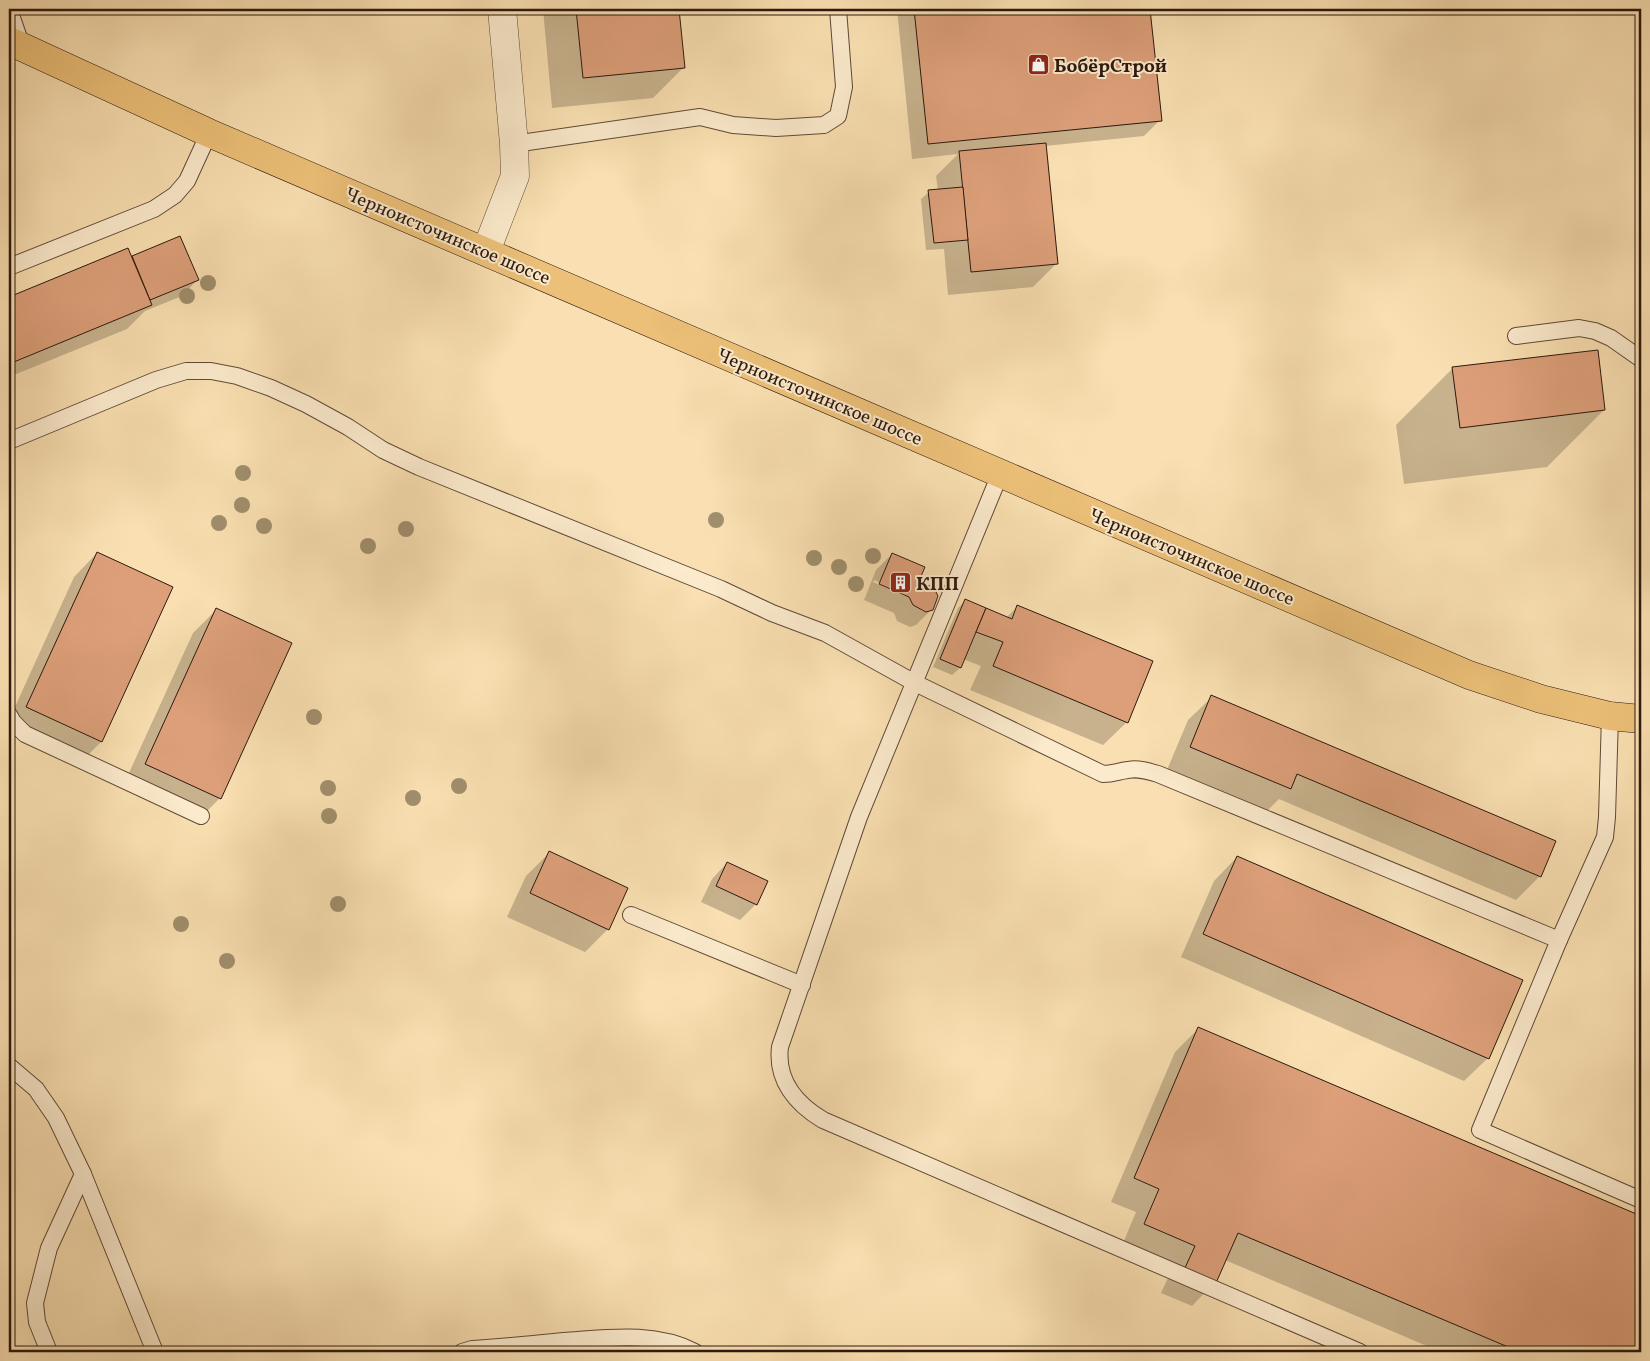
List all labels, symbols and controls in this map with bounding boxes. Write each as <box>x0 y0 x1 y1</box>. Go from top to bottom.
shop icon: БобёрСтрой <box>1026 53 1050 77</box>
place label: БобёрСтрой <box>1054 54 1167 80</box>
street label: Черноисточинское шоссе <box>340 182 554 292</box>
street label: Черноисточинское шоссе <box>712 343 926 453</box>
street label: Черноисточинское шоссе <box>1084 503 1298 613</box>
building icon: КПП <box>888 571 912 595</box>
place label: КПП <box>916 572 959 598</box>

